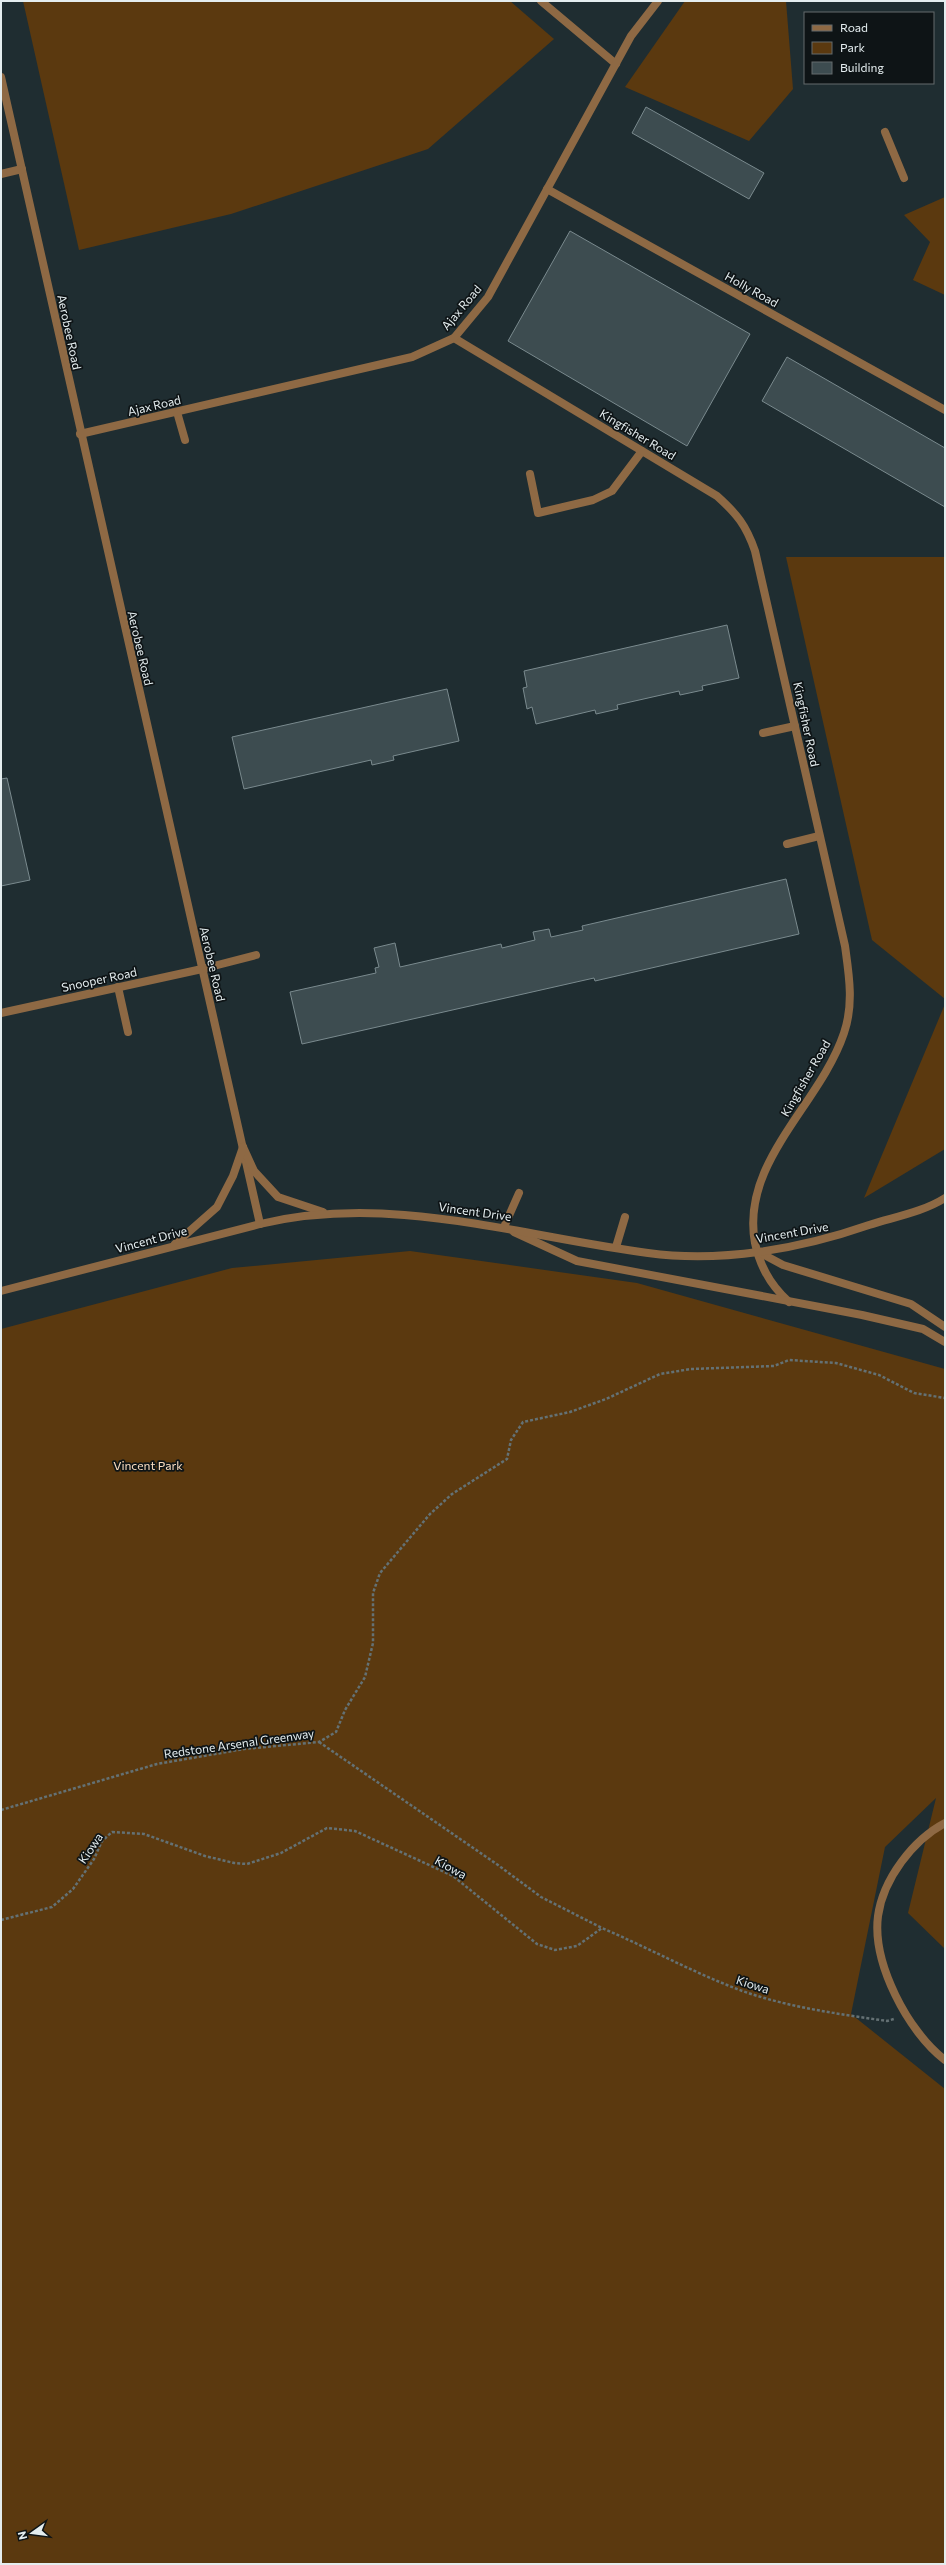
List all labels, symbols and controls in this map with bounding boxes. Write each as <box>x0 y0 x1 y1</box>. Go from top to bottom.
legend <box>804 12 934 84</box>
text: Road <box>840 20 868 34</box>
text: Park <box>840 40 866 54</box>
text: Building <box>840 60 884 74</box>
street label: Holly Road <box>723 269 781 309</box>
street label: Ajax Road <box>438 282 484 332</box>
street label: Aerobee Road <box>55 293 85 371</box>
street label: Ajax Road <box>126 392 182 418</box>
street label: Kingfisher Road <box>597 406 679 462</box>
street label: Aerobee Road <box>126 609 156 687</box>
street label: Kingfisher Road <box>791 680 823 768</box>
street label: Aerobee Road <box>198 925 228 1003</box>
street label: Snooper Road <box>60 964 138 994</box>
street label: Kingfisher Road <box>777 1037 833 1119</box>
street label: Vincent Drive <box>438 1199 512 1223</box>
street label: Vincent Drive <box>755 1219 829 1245</box>
street label: Vincent Drive <box>114 1223 188 1255</box>
park label: Vincent Park <box>113 1458 183 1472</box>
street label: Redstone Arsenal Greenway <box>163 1726 315 1760</box>
street label: Kiowa <box>75 1830 105 1866</box>
street label: Kiowa <box>433 1853 469 1881</box>
street label: Kiowa <box>735 1972 771 1996</box>
north arrow <box>12 2513 52 2553</box>
text: N <box>15 2530 29 2541</box>

